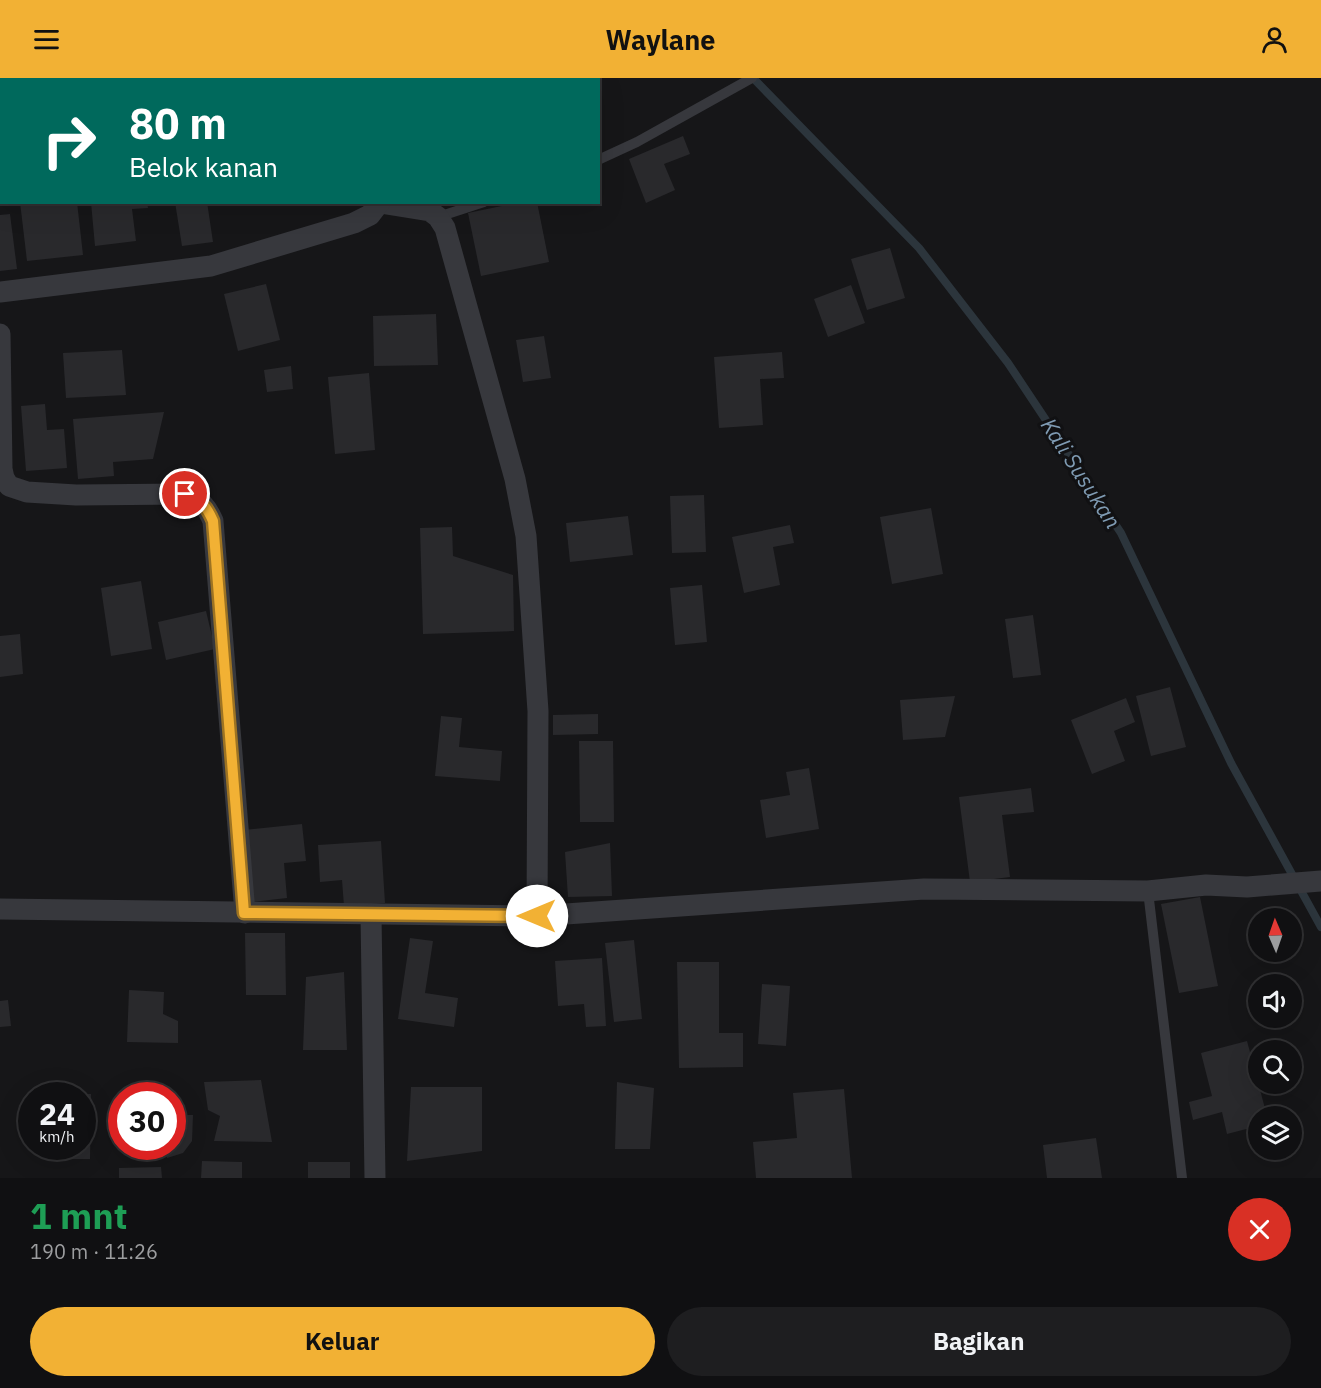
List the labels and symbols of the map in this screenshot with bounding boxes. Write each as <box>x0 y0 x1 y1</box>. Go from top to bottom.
water label: Kali Susukan <box>1035 412 1128 534</box>
pin <box>159 468 210 519</box>
position arrow <box>505 884 569 948</box>
north arrow <box>1248 908 1302 962</box>
speed limit sign: 30 <box>108 1082 186 1160</box>

